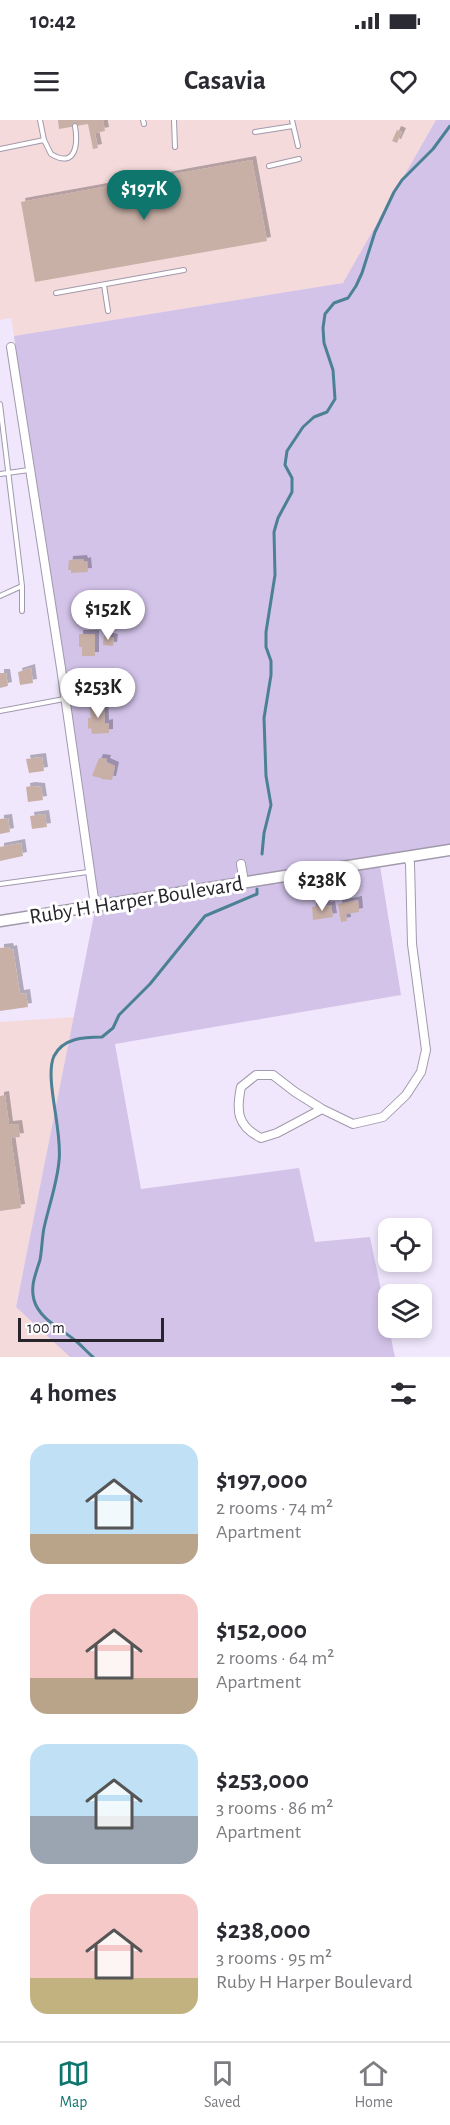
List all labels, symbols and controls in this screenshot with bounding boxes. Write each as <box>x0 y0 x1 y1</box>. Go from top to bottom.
text: 10:42 <box>30 10 76 32</box>
icon: menu <box>30 65 63 98</box>
icon: heart <box>387 65 420 98</box>
text: Casavia <box>184 67 266 94</box>
pin: $197K <box>102 170 186 221</box>
text: $197K <box>121 179 167 199</box>
pin: $152K <box>66 590 150 641</box>
text: $152K <box>85 599 131 619</box>
pin: $253K <box>56 668 140 719</box>
text: $253K <box>74 677 122 697</box>
pin: $238K <box>280 861 364 912</box>
text: $238K <box>298 870 346 890</box>
street label: Ruby H Harper Boulevard <box>28 872 245 928</box>
map controls <box>378 1218 432 1338</box>
button: locate <box>378 1218 432 1272</box>
button: layers <box>378 1284 432 1338</box>
scale bar <box>18 1315 164 1342</box>
text: 100 m <box>27 1320 65 1336</box>
icon: filters <box>387 1377 420 1410</box>
text: 4 homes <box>30 1380 117 1406</box>
text: $197,000 <box>216 1467 307 1493</box>
icon: home <box>78 1468 150 1540</box>
text: 2 rooms · 74 m² <box>216 1498 333 1518</box>
text: Apartment <box>216 1522 301 1542</box>
text: $152,000 <box>216 1617 307 1643</box>
icon: home <box>78 1618 150 1690</box>
text: 2 rooms · 64 m² <box>216 1648 334 1668</box>
text: Apartment <box>216 1672 301 1692</box>
text: $253,000 <box>216 1767 309 1793</box>
icon: home <box>78 1768 150 1840</box>
text: 3 rooms · 86 m² <box>216 1798 333 1818</box>
text: Apartment <box>216 1822 301 1842</box>
text: $238,000 <box>216 1917 311 1943</box>
icon: home <box>78 1918 150 1990</box>
text: 3 rooms · 95 m² <box>216 1948 332 1968</box>
text: Ruby H Harper Boulevard <box>216 1972 412 1992</box>
tab: Map <box>57 2057 90 2112</box>
tab: Saved <box>204 2057 241 2112</box>
tab: Home <box>355 2057 393 2112</box>

